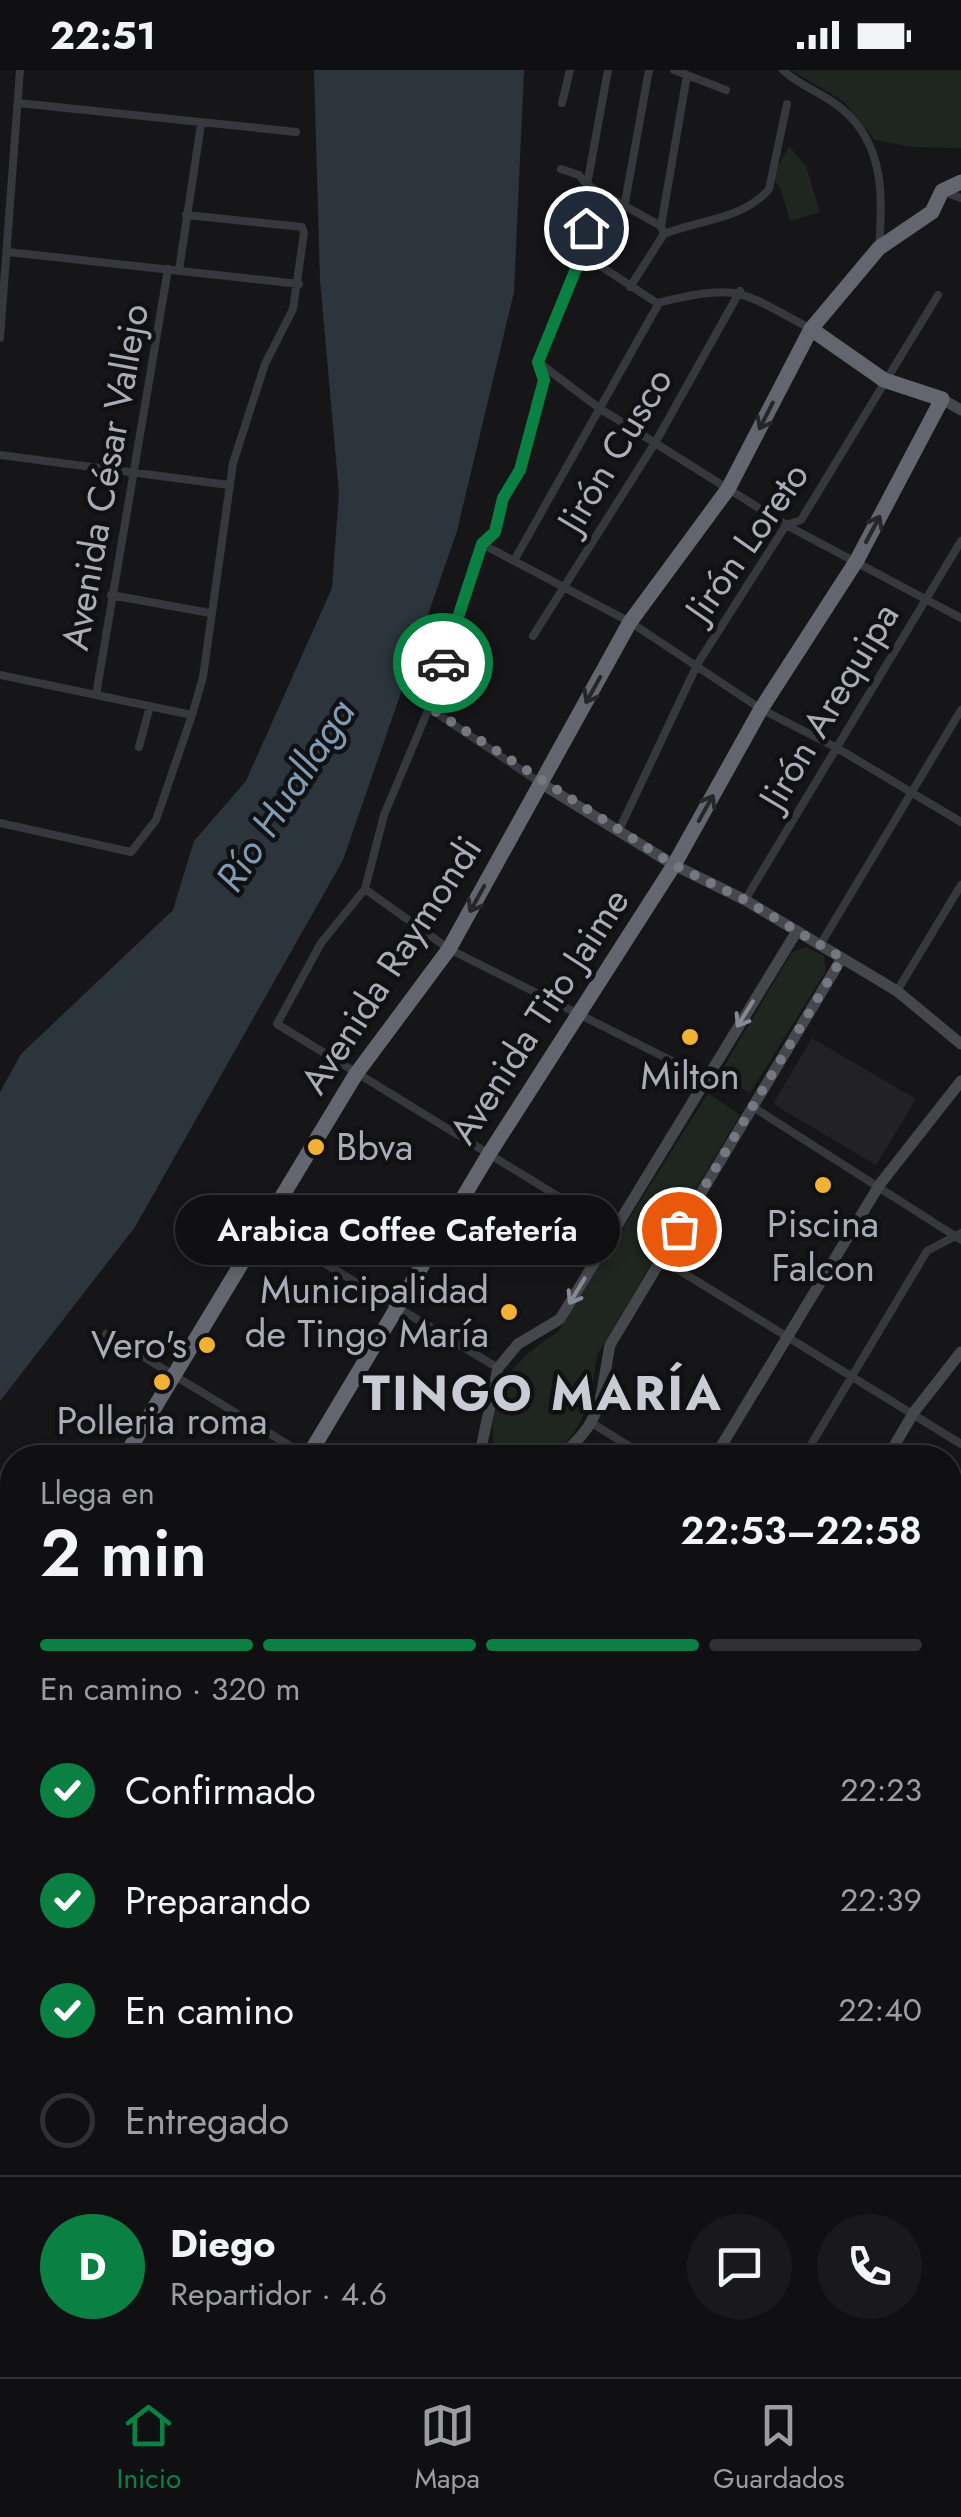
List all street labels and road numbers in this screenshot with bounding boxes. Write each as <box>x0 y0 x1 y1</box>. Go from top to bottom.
street label: Avenida César Vallejo <box>47 300 162 654</box>
street label: Jirón Cusco <box>541 357 685 547</box>
street label: Jirón Loreto <box>669 451 822 637</box>
street label: Jirón Arequipa <box>743 592 912 824</box>
street label: Avenida Raymondi <box>286 825 495 1105</box>
street label: Avenida Tito Jaime <box>435 877 642 1155</box>

